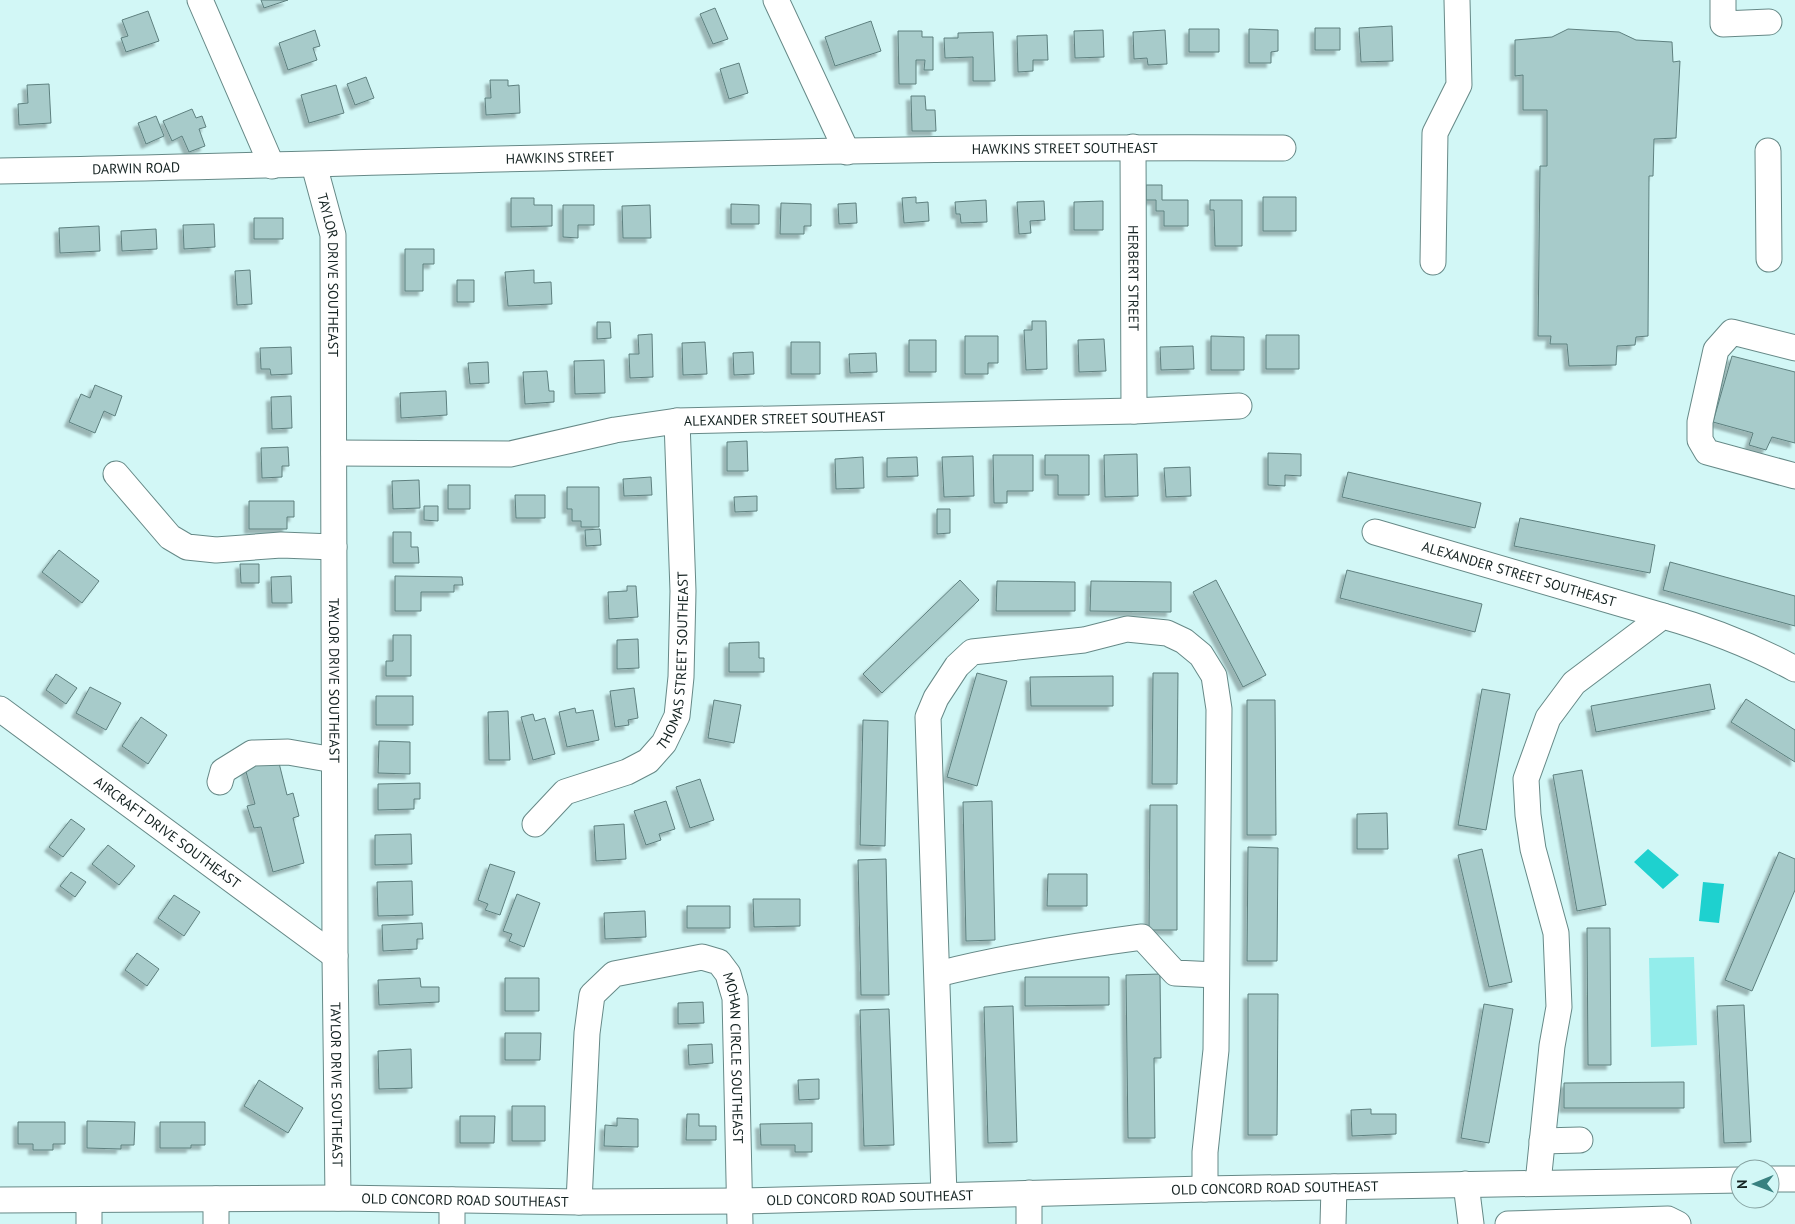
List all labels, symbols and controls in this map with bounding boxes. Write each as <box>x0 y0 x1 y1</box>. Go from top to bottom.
street label: HAWKINS STREET SOUTHEAST <box>972 139 1158 158</box>
street label: HAWKINS STREET <box>505 147 614 168</box>
street label: DARWIN ROAD <box>92 158 180 178</box>
street label: TAYLOR DRIVE SOUTHEAST <box>313 191 343 357</box>
street label: HERBERT STREET <box>1124 225 1143 331</box>
street label: ALEXANDER STREET SOUTHEAST <box>684 407 886 430</box>
street label: ALEXANDER STREET SOUTHEAST <box>1420 537 1618 611</box>
street label: THOMAS STREET SOUTHEAST <box>653 571 692 754</box>
street label: TAYLOR DRIVE SOUTHEAST <box>325 598 343 763</box>
street label: AIRCRAFT DRIVE SOUTHEAST <box>91 773 244 892</box>
street label: MOHAN CIRCLE SOUTHEAST <box>719 970 747 1144</box>
street label: TAYLOR DRIVE SOUTHEAST <box>327 1002 347 1167</box>
north arrow <box>1730 1159 1780 1209</box>
street label: OLD CONCORD ROAD SOUTHEAST <box>1171 1177 1379 1199</box>
text: N <box>1733 1179 1751 1189</box>
street label: OLD CONCORD ROAD SOUTHEAST <box>766 1186 974 1209</box>
street label: OLD CONCORD ROAD SOUTHEAST <box>361 1189 569 1211</box>

